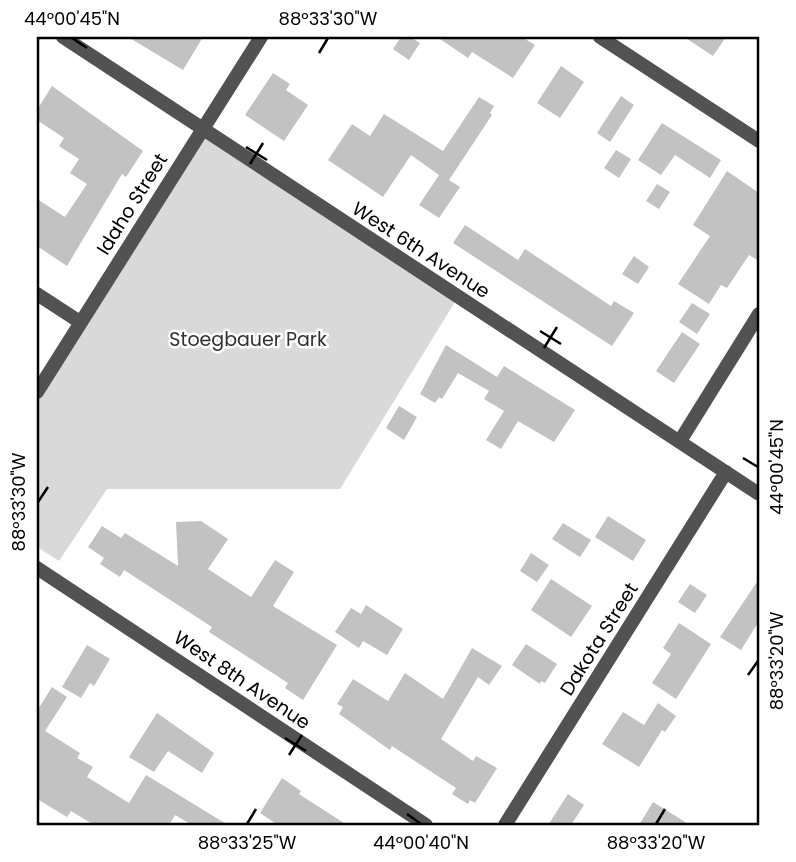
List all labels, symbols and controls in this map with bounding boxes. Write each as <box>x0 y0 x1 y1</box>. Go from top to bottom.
text: 44°00'45"N <box>24 6 120 31</box>
text: 88°33'30"W <box>279 6 378 31</box>
street label: Idaho Street <box>90 148 174 260</box>
street label: West 6th Avenue <box>347 195 495 305</box>
park label: Stoegbauer Park <box>169 326 327 353</box>
text: 44°00'45"N <box>764 419 789 515</box>
text: 88°33'30"W <box>6 452 31 551</box>
street label: Dakota Street <box>553 577 645 701</box>
text: 88°33'20"W <box>764 611 789 710</box>
street label: West 8th Avenue <box>168 624 316 736</box>
text: 88°33'25"W <box>198 830 297 855</box>
text: 44°00'40"N <box>373 830 469 855</box>
text: 88°33'20"W <box>607 830 706 855</box>

